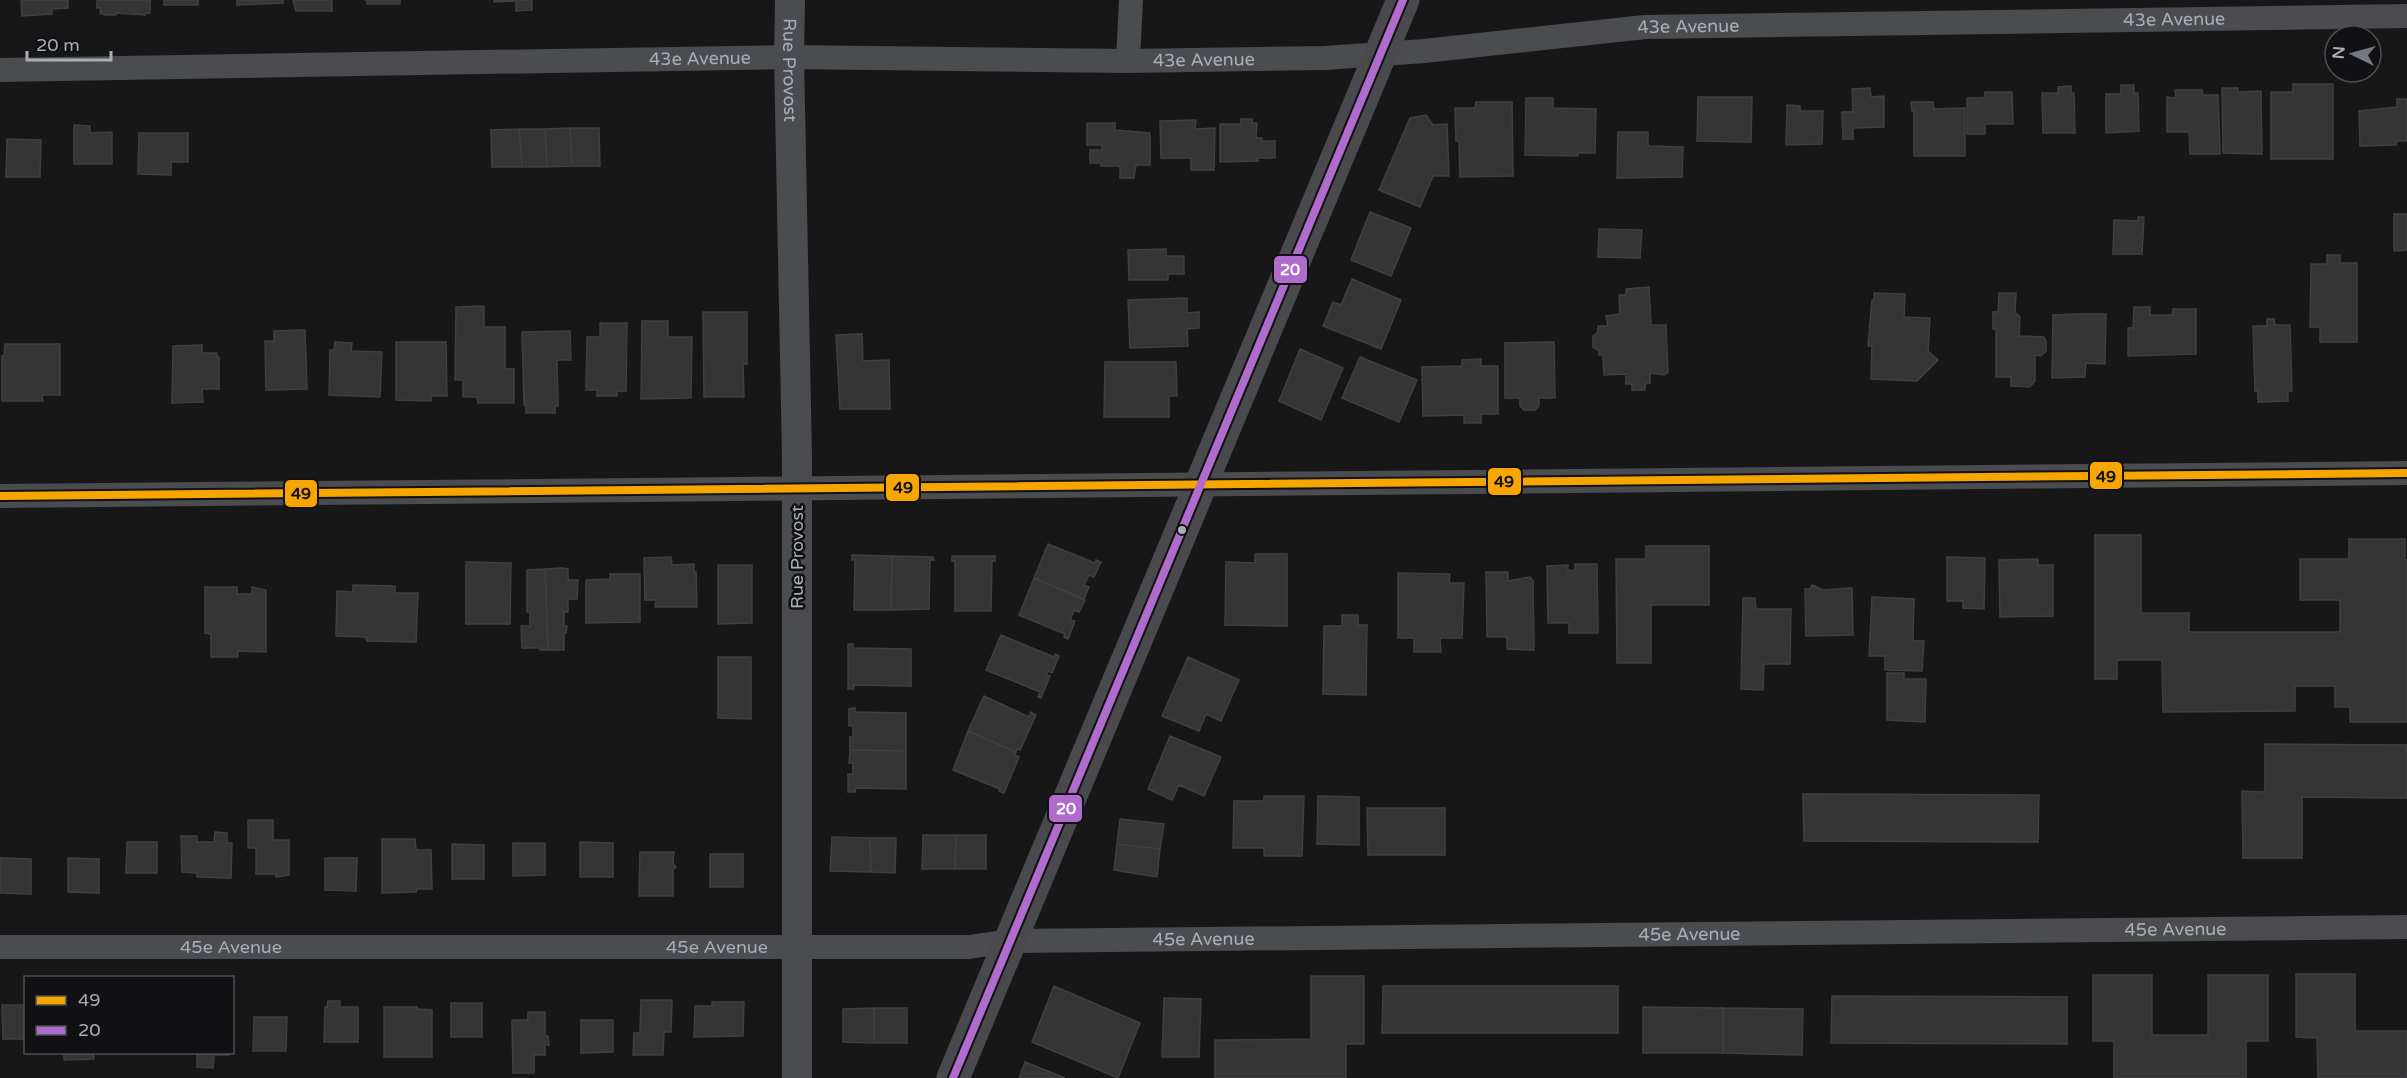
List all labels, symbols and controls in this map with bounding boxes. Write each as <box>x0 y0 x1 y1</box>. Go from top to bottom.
street label: 43e Avenue <box>2123 8 2225 31</box>
street label: 43e Avenue <box>1636 15 1739 39</box>
street label: Rue Provost <box>778 18 801 122</box>
scale bar <box>27 24 111 62</box>
north arrow <box>2323 24 2383 84</box>
text: 20 m <box>36 34 80 56</box>
text: N <box>2329 46 2350 60</box>
street label: 43e Avenue <box>649 47 751 70</box>
street label: 43e Avenue <box>1153 48 1255 72</box>
line badge: 20 <box>1273 255 1308 284</box>
text: 20 <box>1280 260 1300 280</box>
line badge: 49 <box>2089 461 2123 490</box>
line badge: 49 <box>1487 467 1522 496</box>
text: 49 <box>2096 467 2116 487</box>
text: 49 <box>1494 472 1514 492</box>
line badge: 49 <box>885 473 920 502</box>
text: 49 <box>893 478 913 498</box>
line badge: 49 <box>284 479 318 508</box>
text: 49 <box>291 484 311 504</box>
street label: Rue Provost <box>786 505 808 609</box>
unlabelled marker <box>1176 524 1188 536</box>
line badge: 20 <box>1048 794 1083 823</box>
text: 20 <box>1056 799 1076 819</box>
street label: 45e Avenue <box>2124 918 2227 941</box>
street label: 45e Avenue <box>1638 923 1741 946</box>
street label: 45e Avenue <box>1152 928 1255 951</box>
street label: 45e Avenue <box>180 936 282 958</box>
street label: 45e Avenue <box>666 936 768 958</box>
legend <box>24 976 234 1054</box>
text: 49 <box>78 989 101 1011</box>
text: 20 <box>78 1019 101 1041</box>

